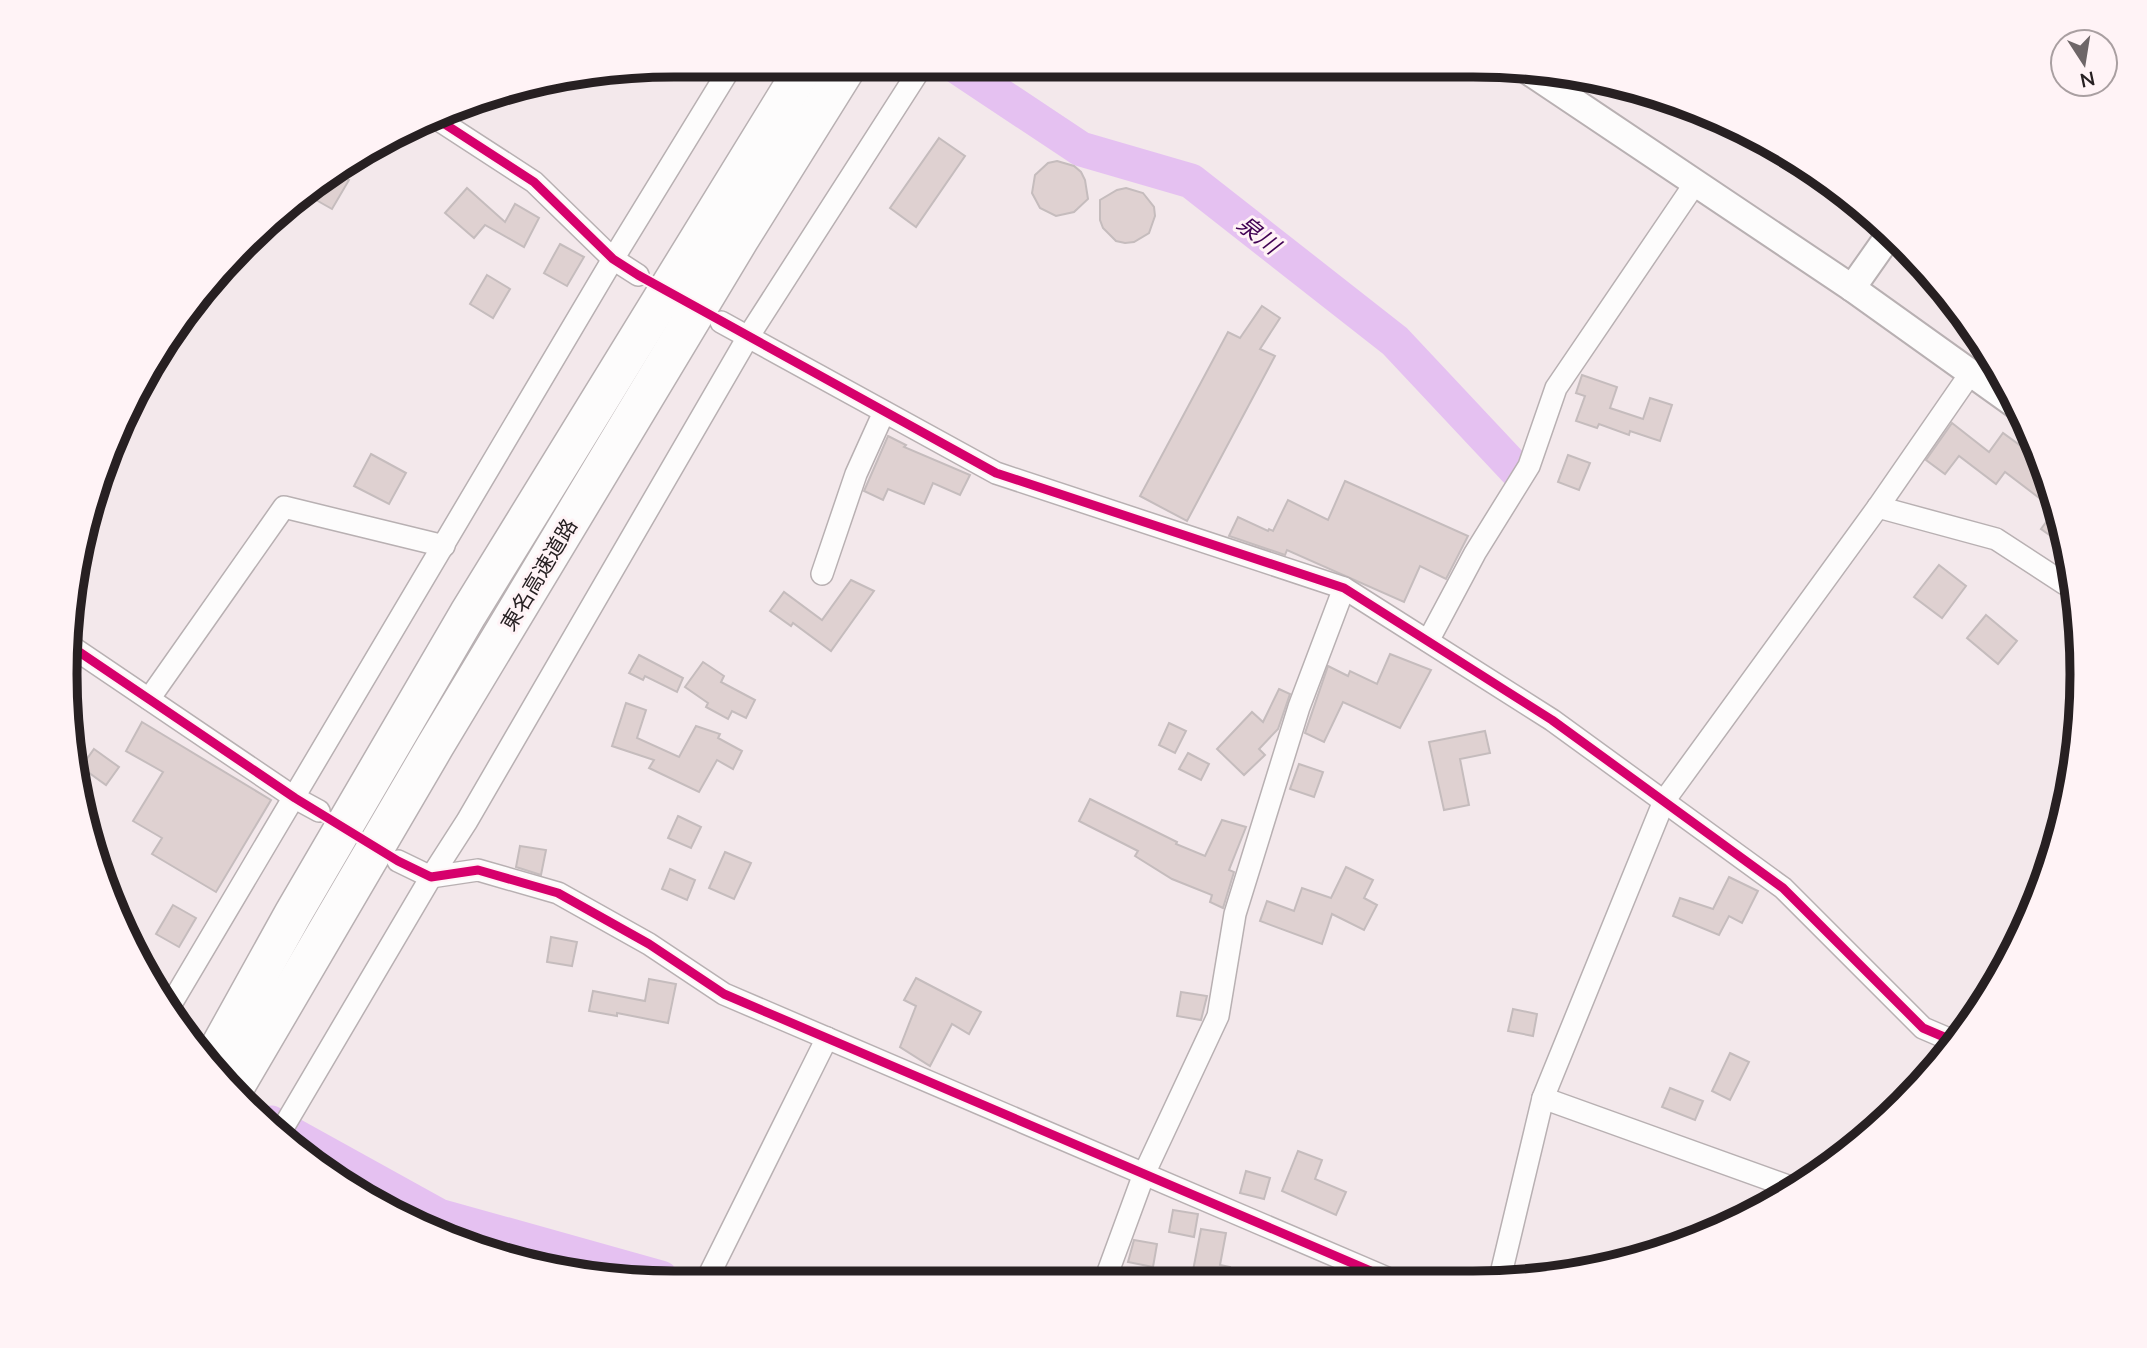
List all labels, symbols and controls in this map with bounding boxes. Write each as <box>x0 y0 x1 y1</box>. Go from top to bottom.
north arrow <box>2049 28 2119 98</box>
text: N <box>2078 67 2097 93</box>
water label: 泉川 <box>1232 209 1288 261</box>
street label: 東名高速道路 <box>495 514 581 634</box>

